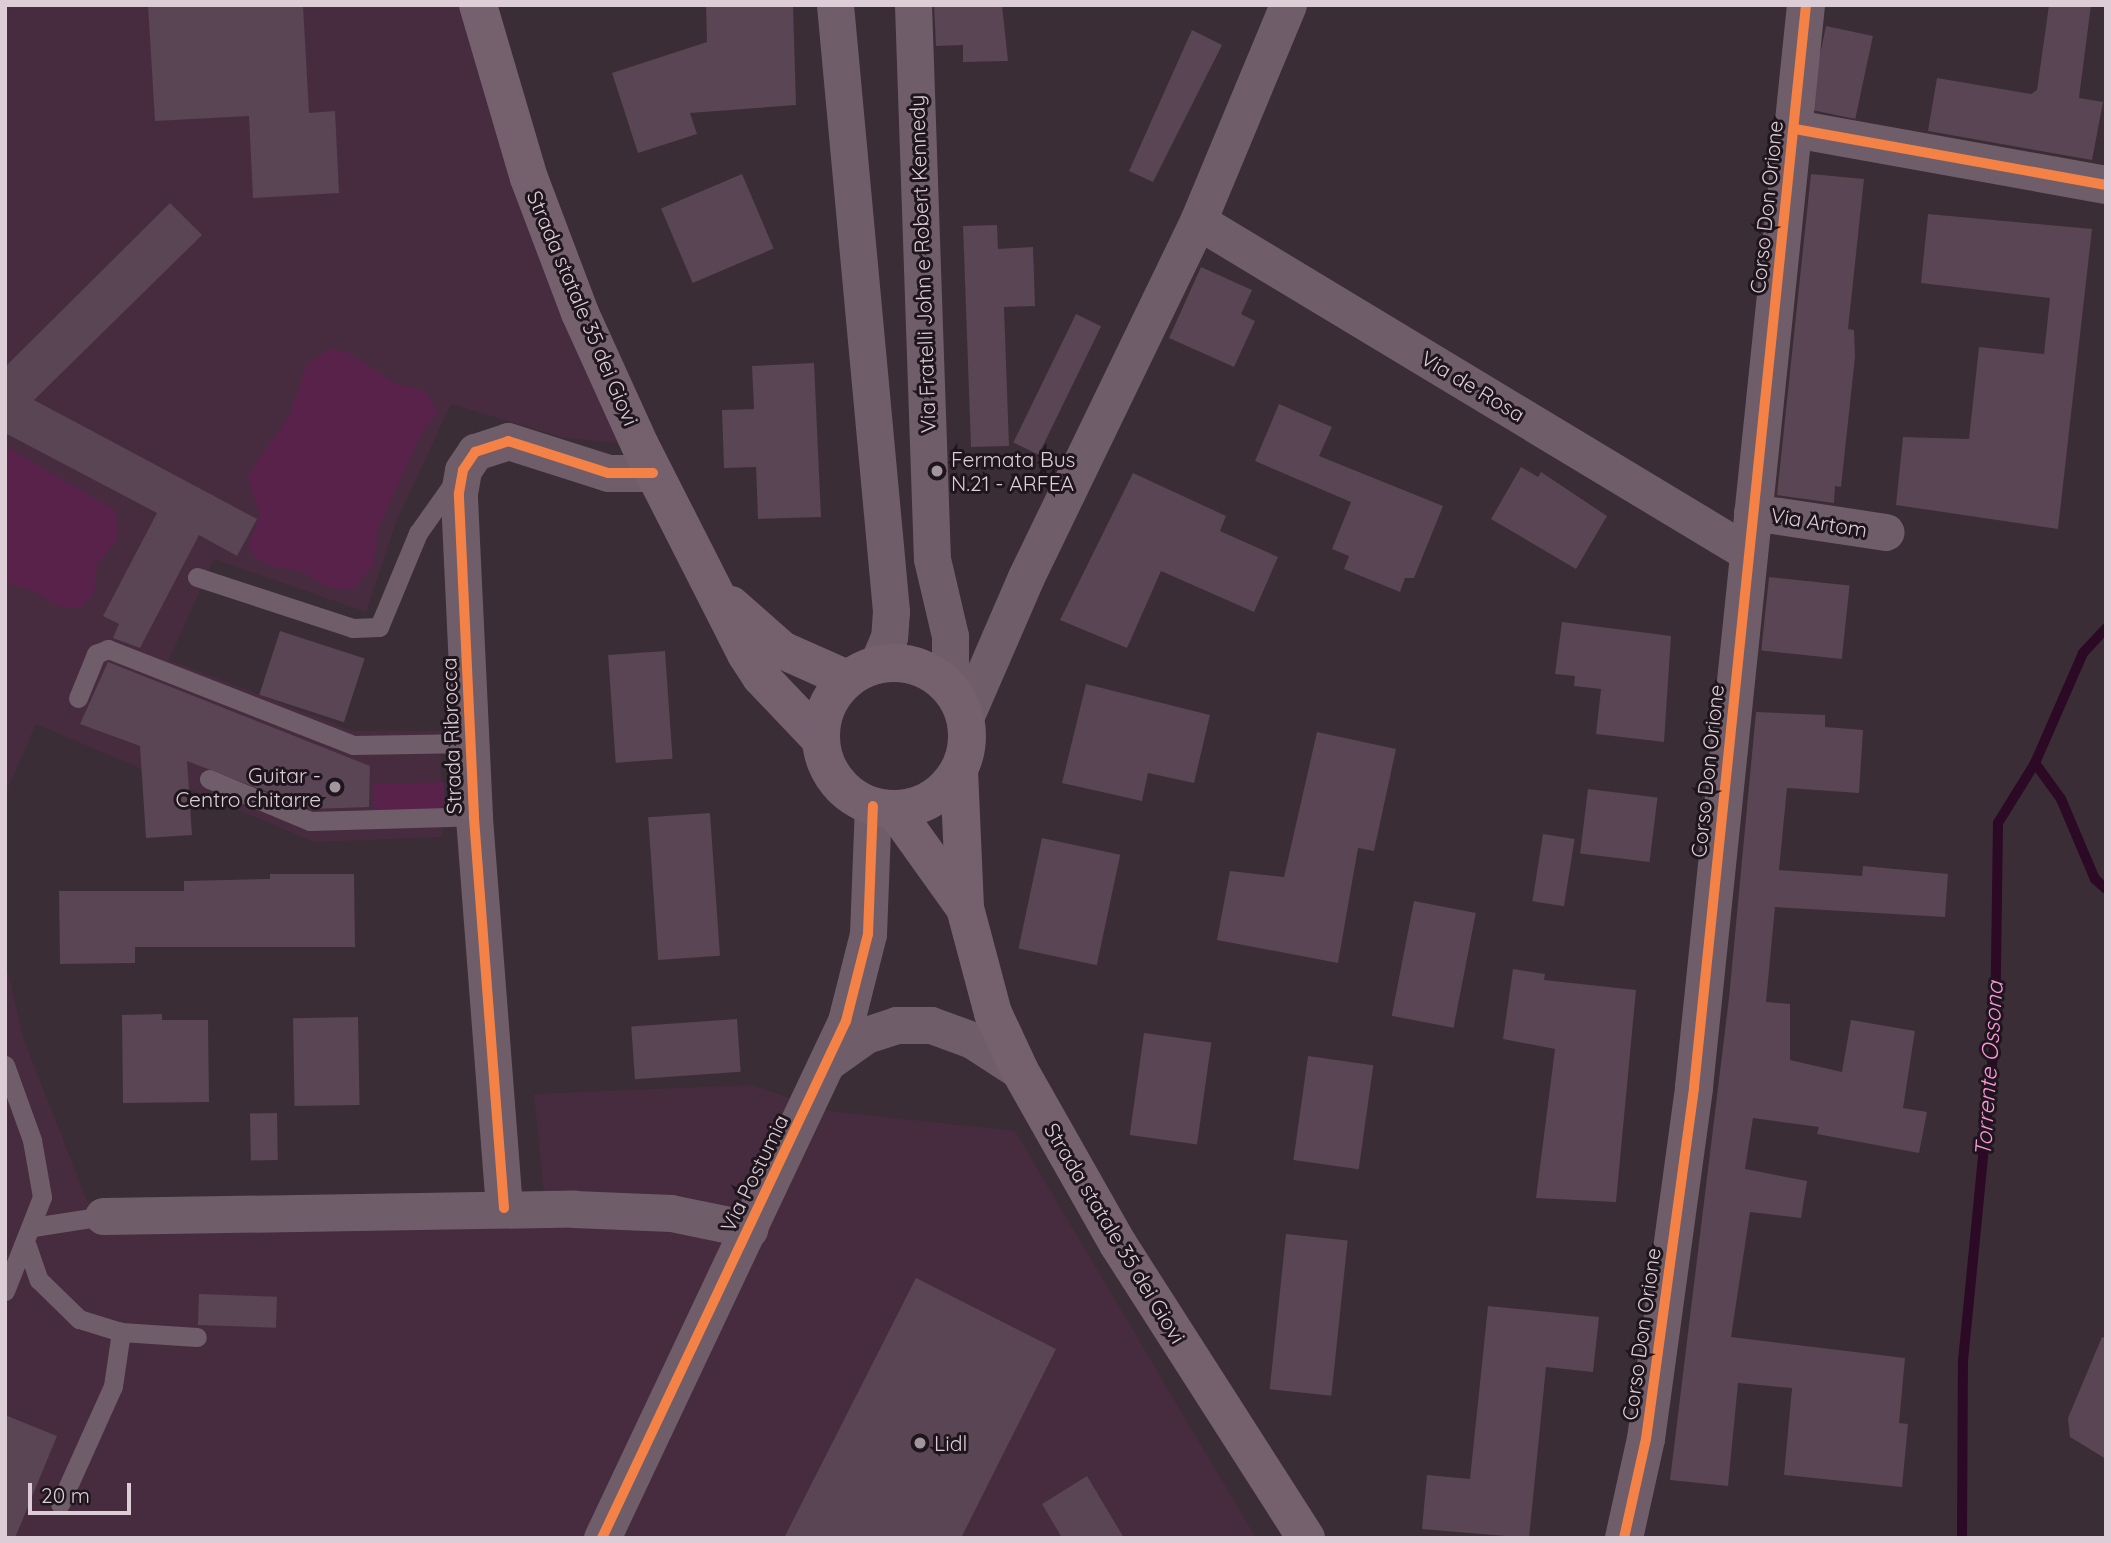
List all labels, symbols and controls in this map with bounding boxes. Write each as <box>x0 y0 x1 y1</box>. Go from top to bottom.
street label: Via Fratelli John e Robert Kennedy <box>903 94 941 434</box>
street label: Corso Don Orione <box>1744 119 1788 295</box>
street label: Strada statale 35 dei Giovi <box>522 187 644 429</box>
street label: Via de Rosa <box>1417 345 1529 427</box>
place label: Fermata Bus N.21 - ARFEA <box>951 446 1075 496</box>
marker: Fermata Bus N.21 - ARFEA <box>929 463 945 479</box>
street label: Via Artom <box>1769 502 1869 542</box>
street label: Strada Ribrocca <box>436 657 466 815</box>
street label: Corso Don Orione <box>1685 683 1729 859</box>
place label: Guitar - Centro chitarre <box>175 762 321 812</box>
marker: Guitar - Centro chitarre <box>327 779 343 795</box>
water label: Torrente Ossona <box>1969 980 2009 1158</box>
street label: Via Postumia <box>715 1110 793 1236</box>
street label: Strada statale 35 dei Giovi <box>1039 1118 1191 1348</box>
street label: Corso Don Orione <box>1616 1246 1666 1422</box>
place label: Lidl <box>934 1430 967 1456</box>
marker: Lidl <box>912 1435 928 1451</box>
scale bar <box>32 1470 135 1514</box>
text: 20 m <box>41 1482 90 1508</box>

